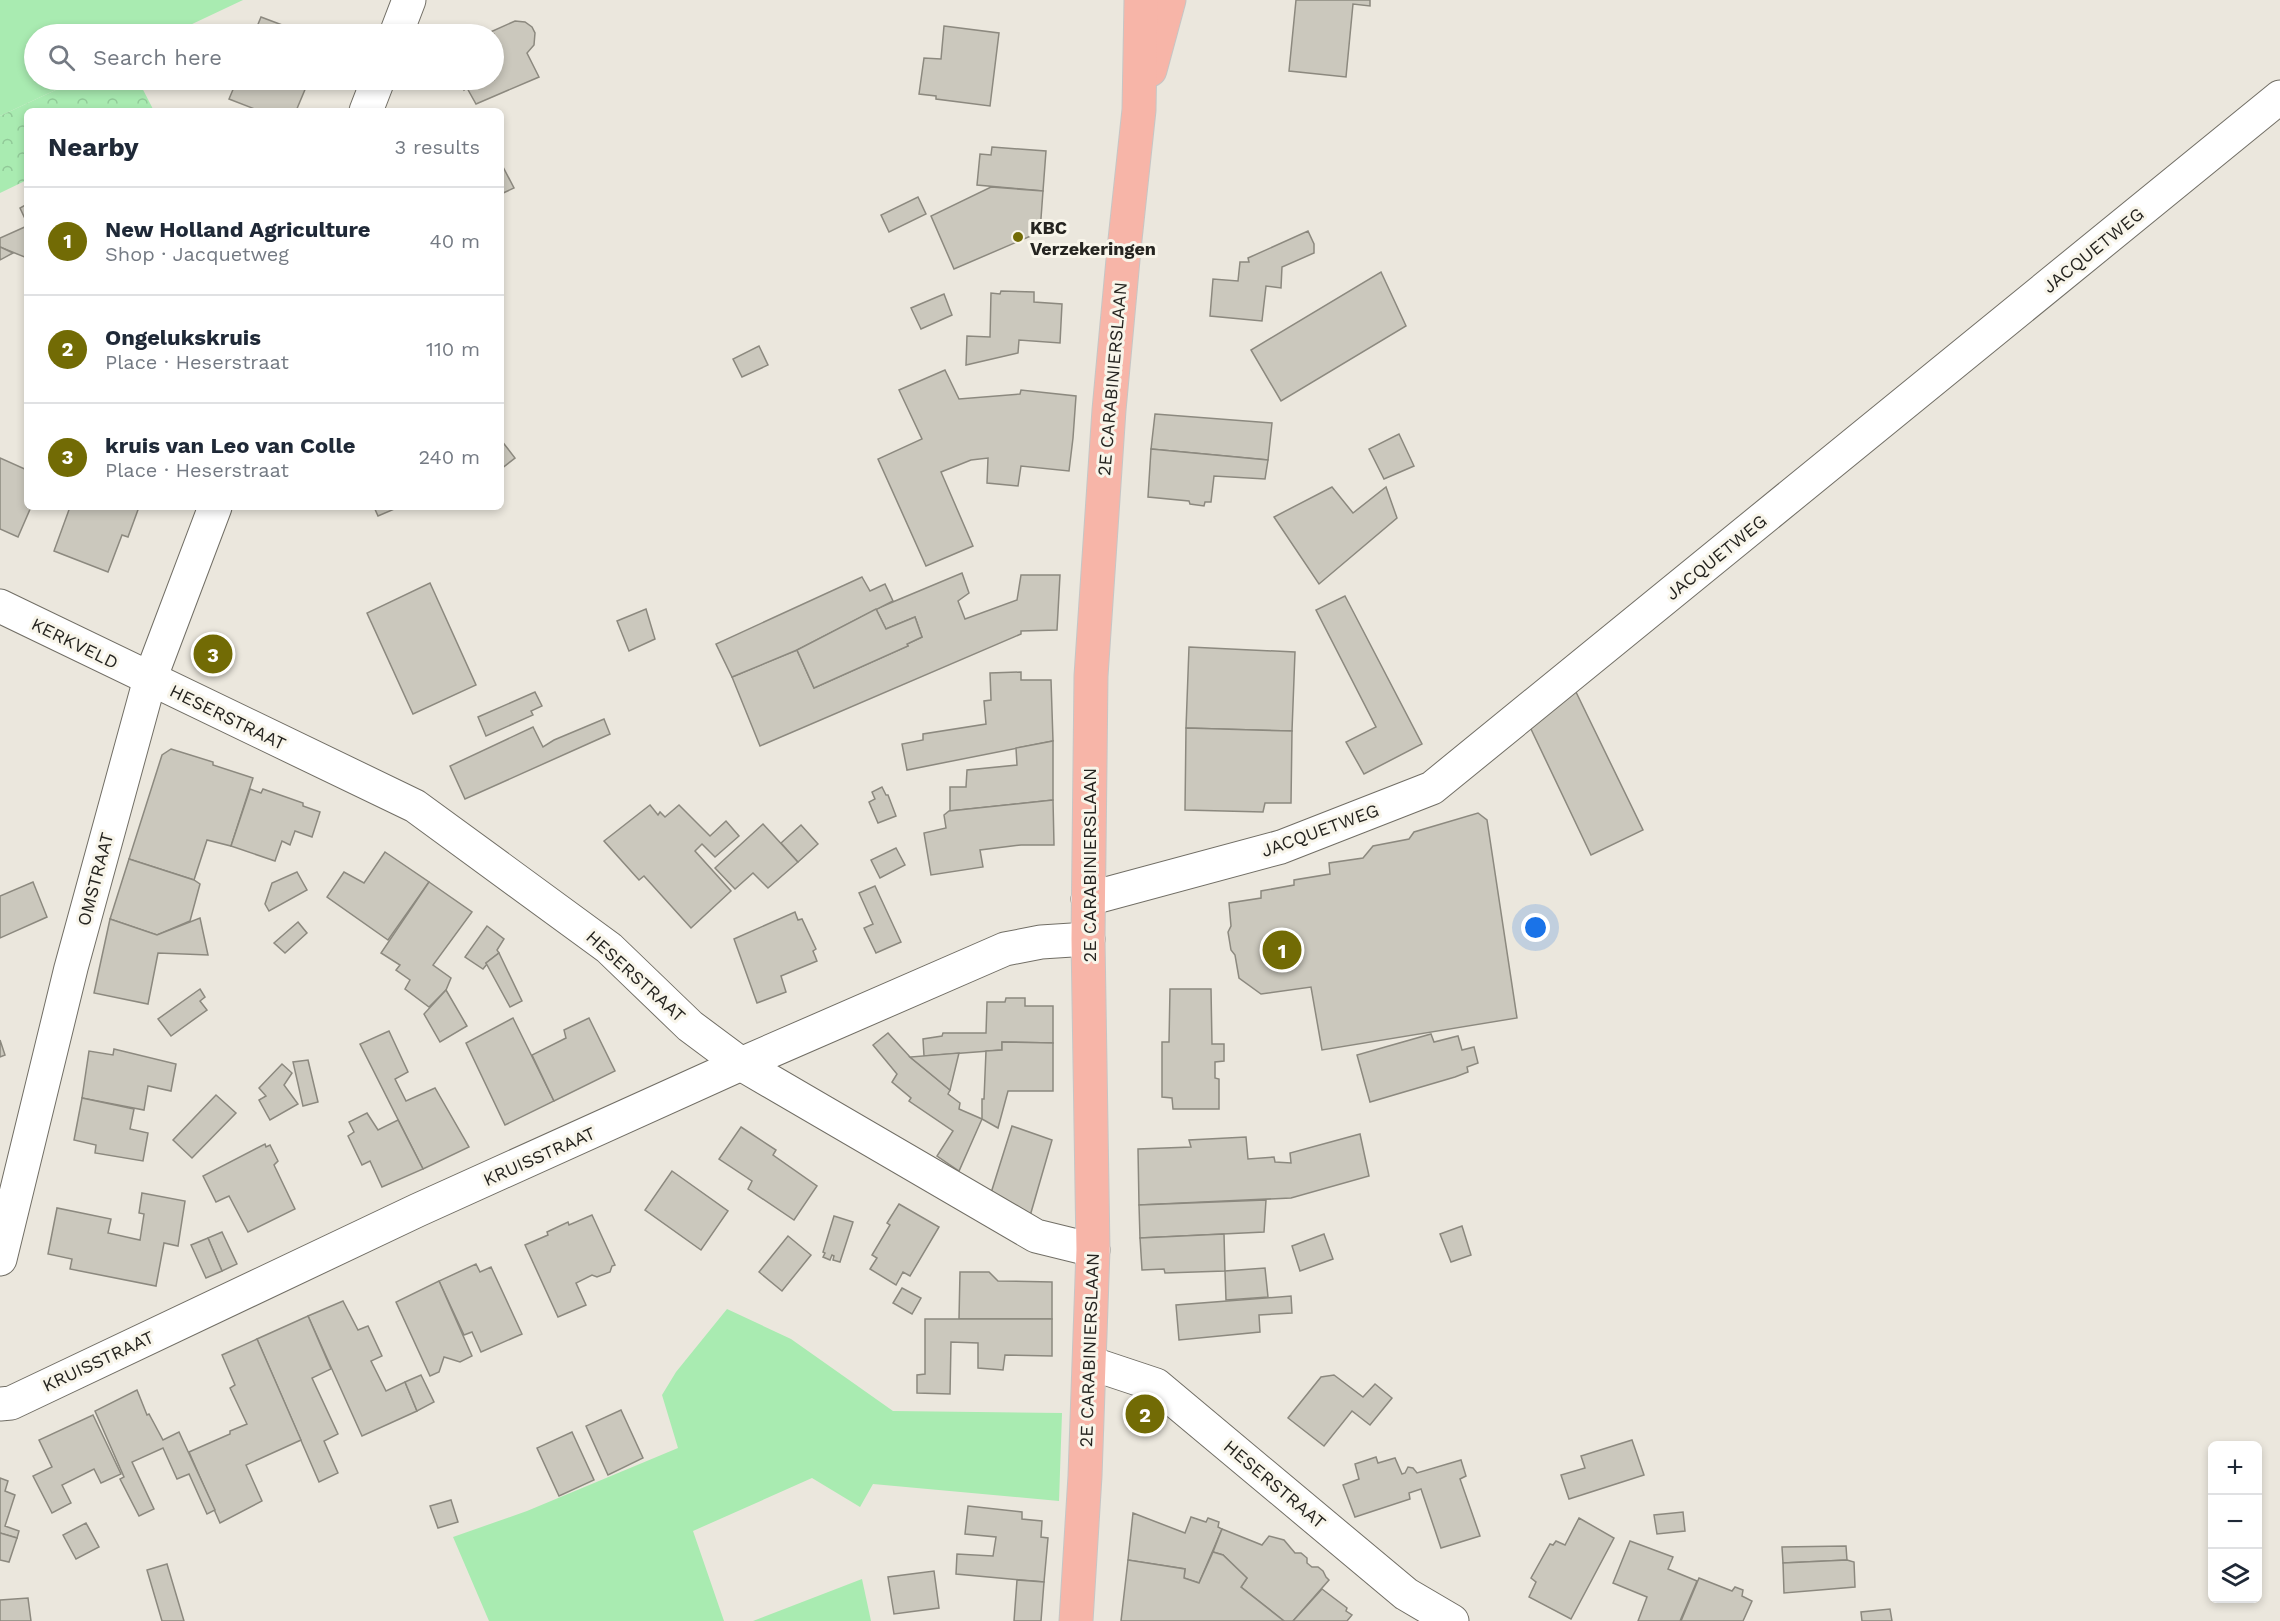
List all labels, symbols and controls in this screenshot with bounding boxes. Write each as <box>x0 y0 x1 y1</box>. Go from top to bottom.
search box <box>24 24 504 90</box>
icon: search <box>45 41 78 74</box>
text: Search here <box>93 45 222 70</box>
text: Nearby <box>48 132 139 162</box>
text: 3 results <box>395 135 480 159</box>
street label: JACQUETWEG <box>2038 203 2148 297</box>
text: New Holland Agriculture <box>105 217 371 242</box>
place label: KBC Verzekeringen <box>1030 217 1156 259</box>
text: 1 <box>63 229 72 253</box>
text: 40 m <box>429 229 480 253</box>
marker: KBC Verzekeringen <box>1011 230 1025 244</box>
text: Shop · Jacquetweg <box>105 242 289 266</box>
street label: 2E CARABINIERSLAAN <box>1093 281 1131 477</box>
text: Ongelukskruis <box>105 325 261 350</box>
text: 2 <box>62 337 73 361</box>
text: 110 m <box>426 337 480 361</box>
text: Place · Heserstraat <box>105 350 289 374</box>
text: kruis van Leo van Colle <box>105 433 355 458</box>
text: 3 <box>62 445 73 469</box>
text: 240 m <box>418 445 480 469</box>
text: Place · Heserstraat <box>105 458 289 482</box>
street label: JACQUETWEG <box>1661 510 1771 604</box>
street label: KERKVELD <box>28 613 122 673</box>
pin: 3 <box>194 632 232 676</box>
street label: HESERSTRAAT <box>167 680 290 754</box>
street label: 2E CARABINIERSLAAN <box>1079 768 1100 962</box>
street label: JACQUETWEG <box>1258 799 1382 861</box>
street label: OMSTRAAT <box>72 830 118 928</box>
your location <box>1521 913 1550 942</box>
street label: HESERSTRAAT <box>582 926 690 1026</box>
pin: 1 <box>1262 928 1302 972</box>
street label: KRUISSTRAAT <box>480 1122 598 1190</box>
street label: 2E CARABINIERSLAAN <box>1075 1252 1103 1448</box>
street label: KRUISSTRAAT <box>39 1326 157 1396</box>
pin: 2 <box>1126 1392 1164 1436</box>
street label: HESERSTRAAT <box>1220 1435 1330 1533</box>
map controls <box>2208 1441 2262 1603</box>
button: + <box>2208 1441 2262 1495</box>
button: − <box>2208 1495 2262 1549</box>
button: layers <box>2208 1549 2262 1603</box>

